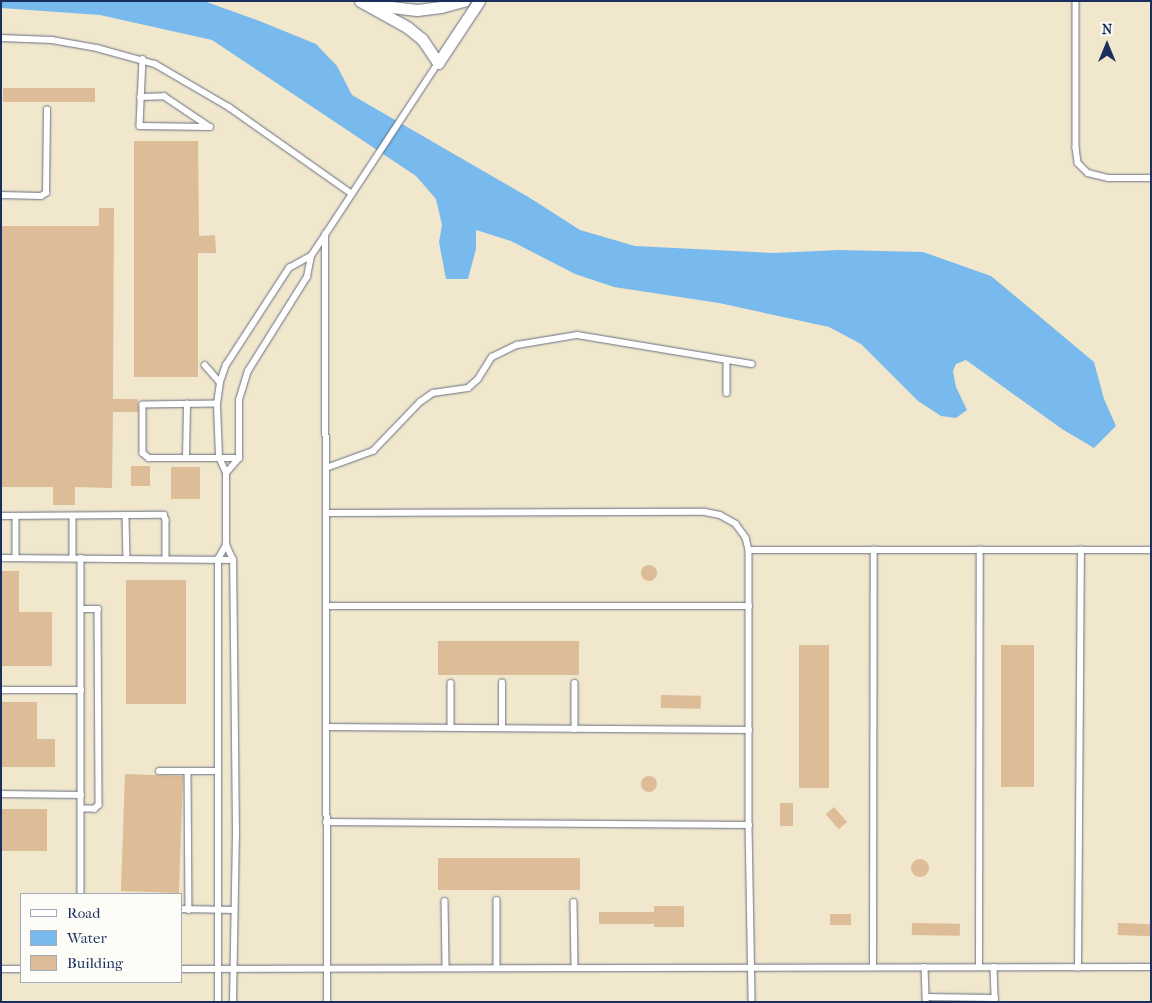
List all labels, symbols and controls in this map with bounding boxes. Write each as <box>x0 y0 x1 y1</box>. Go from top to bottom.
north arrow <box>1082 20 1132 70</box>
text: N <box>1102 21 1112 38</box>
legend <box>20 893 182 983</box>
text: Road <box>67 904 100 922</box>
text: Water <box>67 929 107 947</box>
text: Building <box>67 954 123 972</box>

